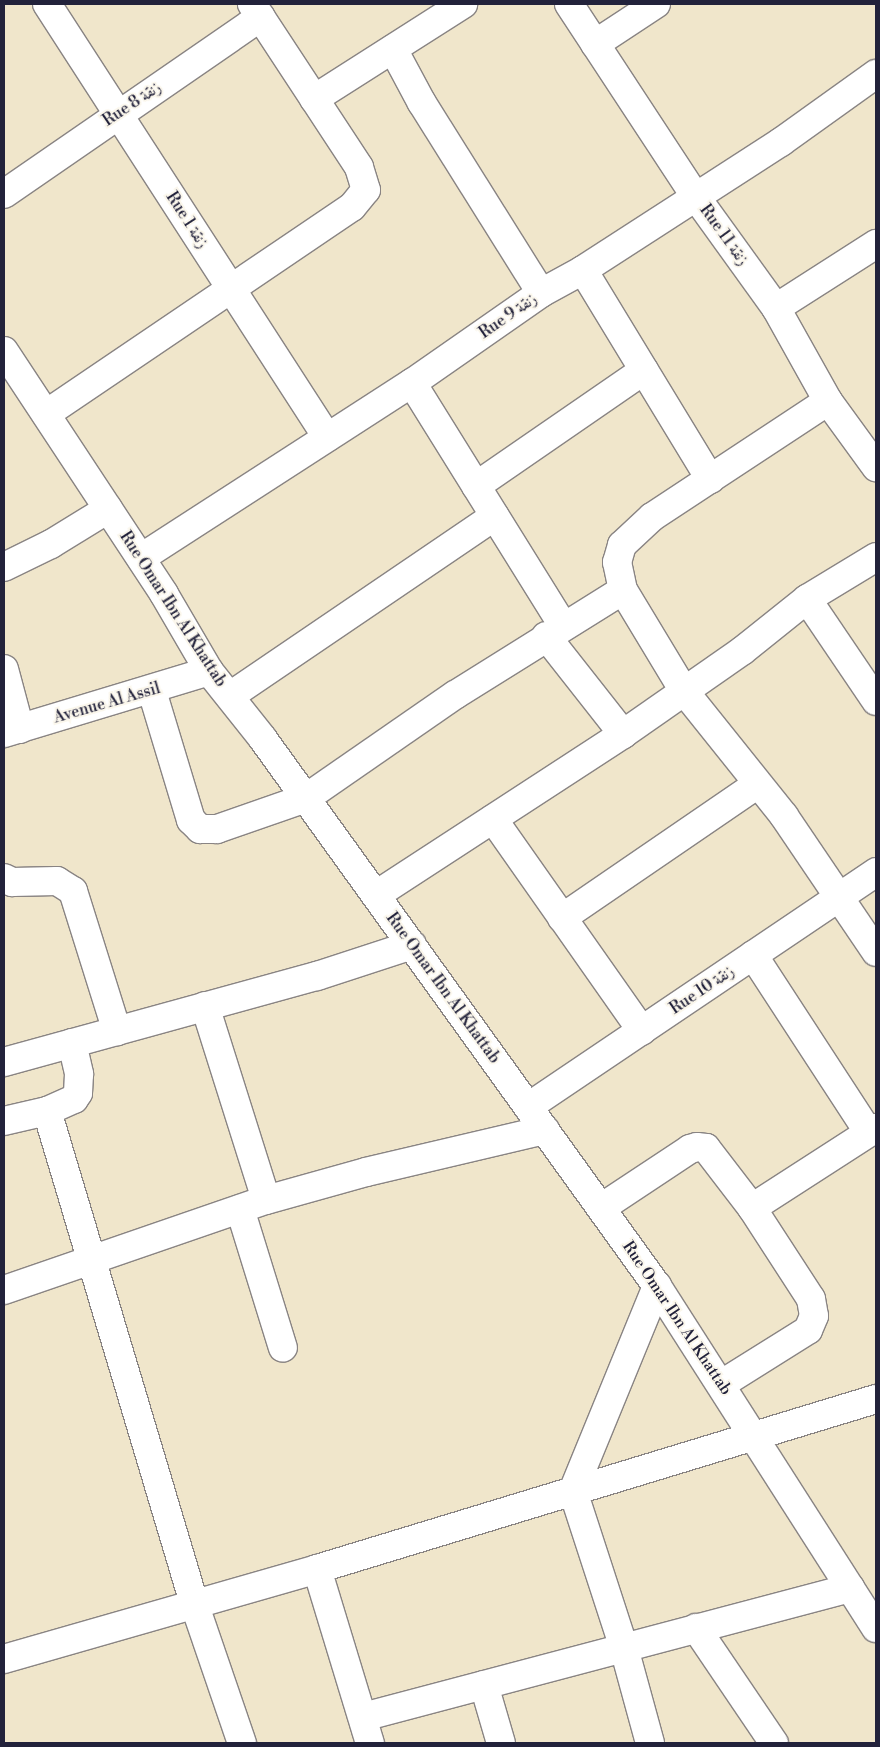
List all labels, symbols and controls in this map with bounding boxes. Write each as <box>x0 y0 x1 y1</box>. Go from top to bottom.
street label: Rue 8 زنقة <box>99 78 165 130</box>
street label: Rue 1 زنقة <box>162 188 212 252</box>
street label: Rue 11 زنقة <box>695 201 753 269</box>
street label: Rue 9 زنقة <box>475 289 541 343</box>
street label: Rue Omar Ibn Al Khattab <box>116 528 230 690</box>
street label: Avenue Al Assil <box>51 679 163 727</box>
street label: Rue Omar Ibn Al Khattab <box>382 909 504 1067</box>
street label: Rue 10 زنقة <box>666 962 738 1018</box>
street label: Rue Omar Ibn Al Khattab <box>618 1237 736 1399</box>

